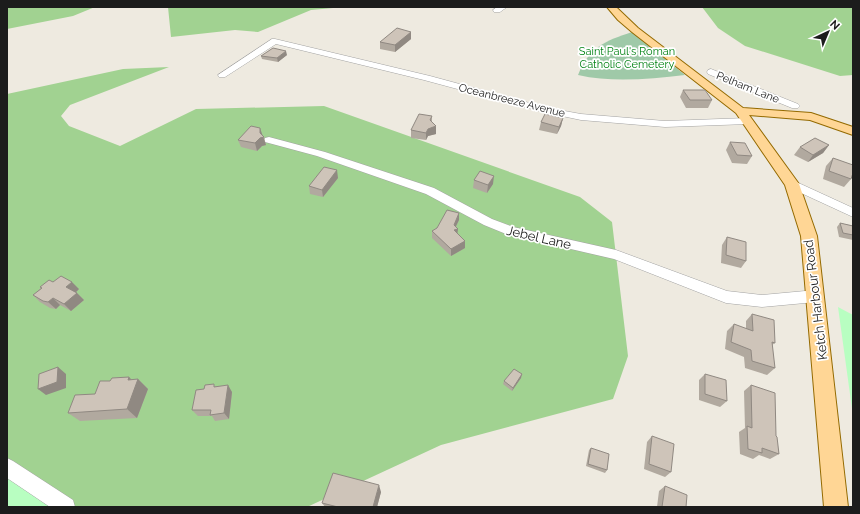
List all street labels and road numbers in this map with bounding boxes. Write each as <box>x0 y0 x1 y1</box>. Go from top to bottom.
street label: Pelham Lane <box>714 69 782 106</box>
street label: Oceanbreeze Avenue <box>457 81 567 120</box>
street label: Jebel Lane <box>505 223 573 252</box>
street label: Ketch Harbour Road <box>801 239 830 361</box>

